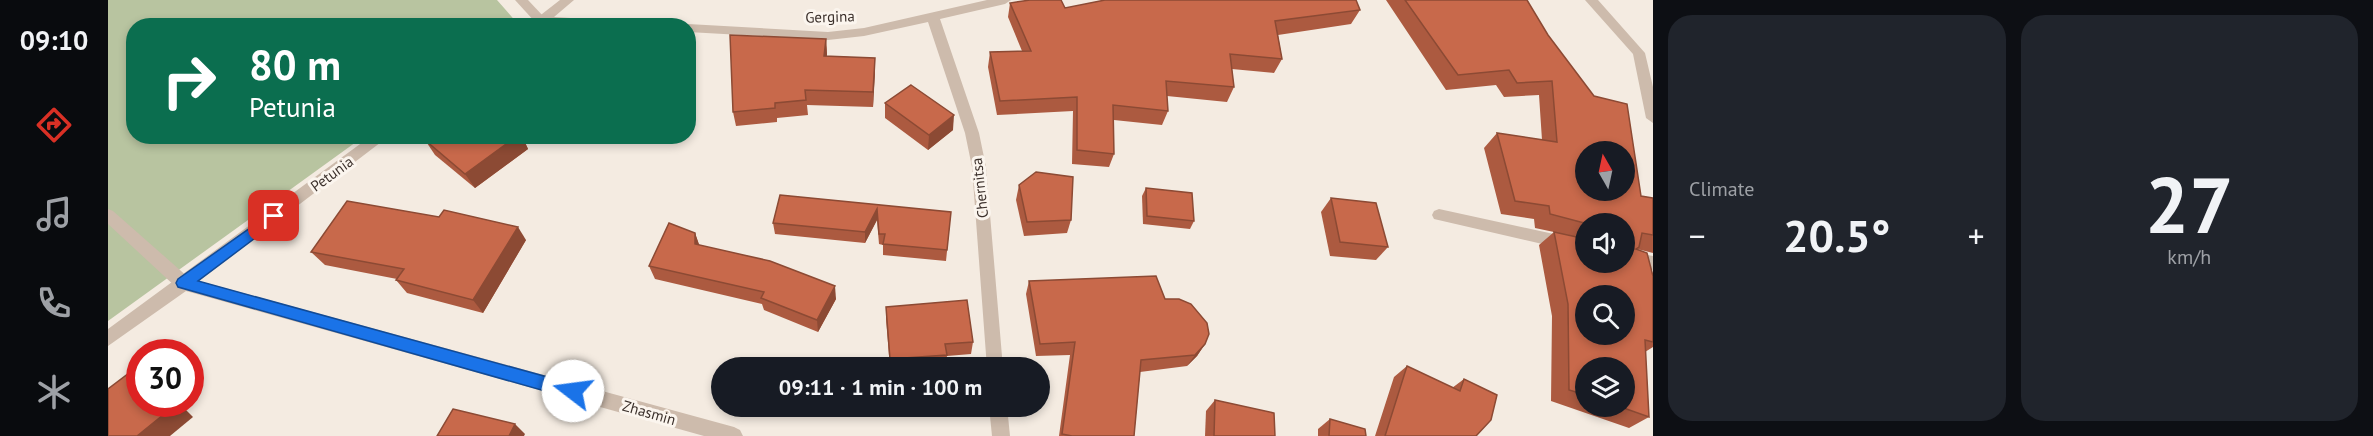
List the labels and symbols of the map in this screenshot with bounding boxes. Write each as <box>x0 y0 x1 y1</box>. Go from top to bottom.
street label: Gergina <box>805 6 855 27</box>
north arrow <box>1575 141 1635 201</box>
street label: Petunia <box>307 152 357 195</box>
street label: Chernitsa <box>967 157 992 219</box>
pin <box>248 190 299 241</box>
speed limit sign: 30 <box>126 339 204 417</box>
position arrow <box>541 359 605 423</box>
street label: Zhasmin <box>620 396 678 429</box>

